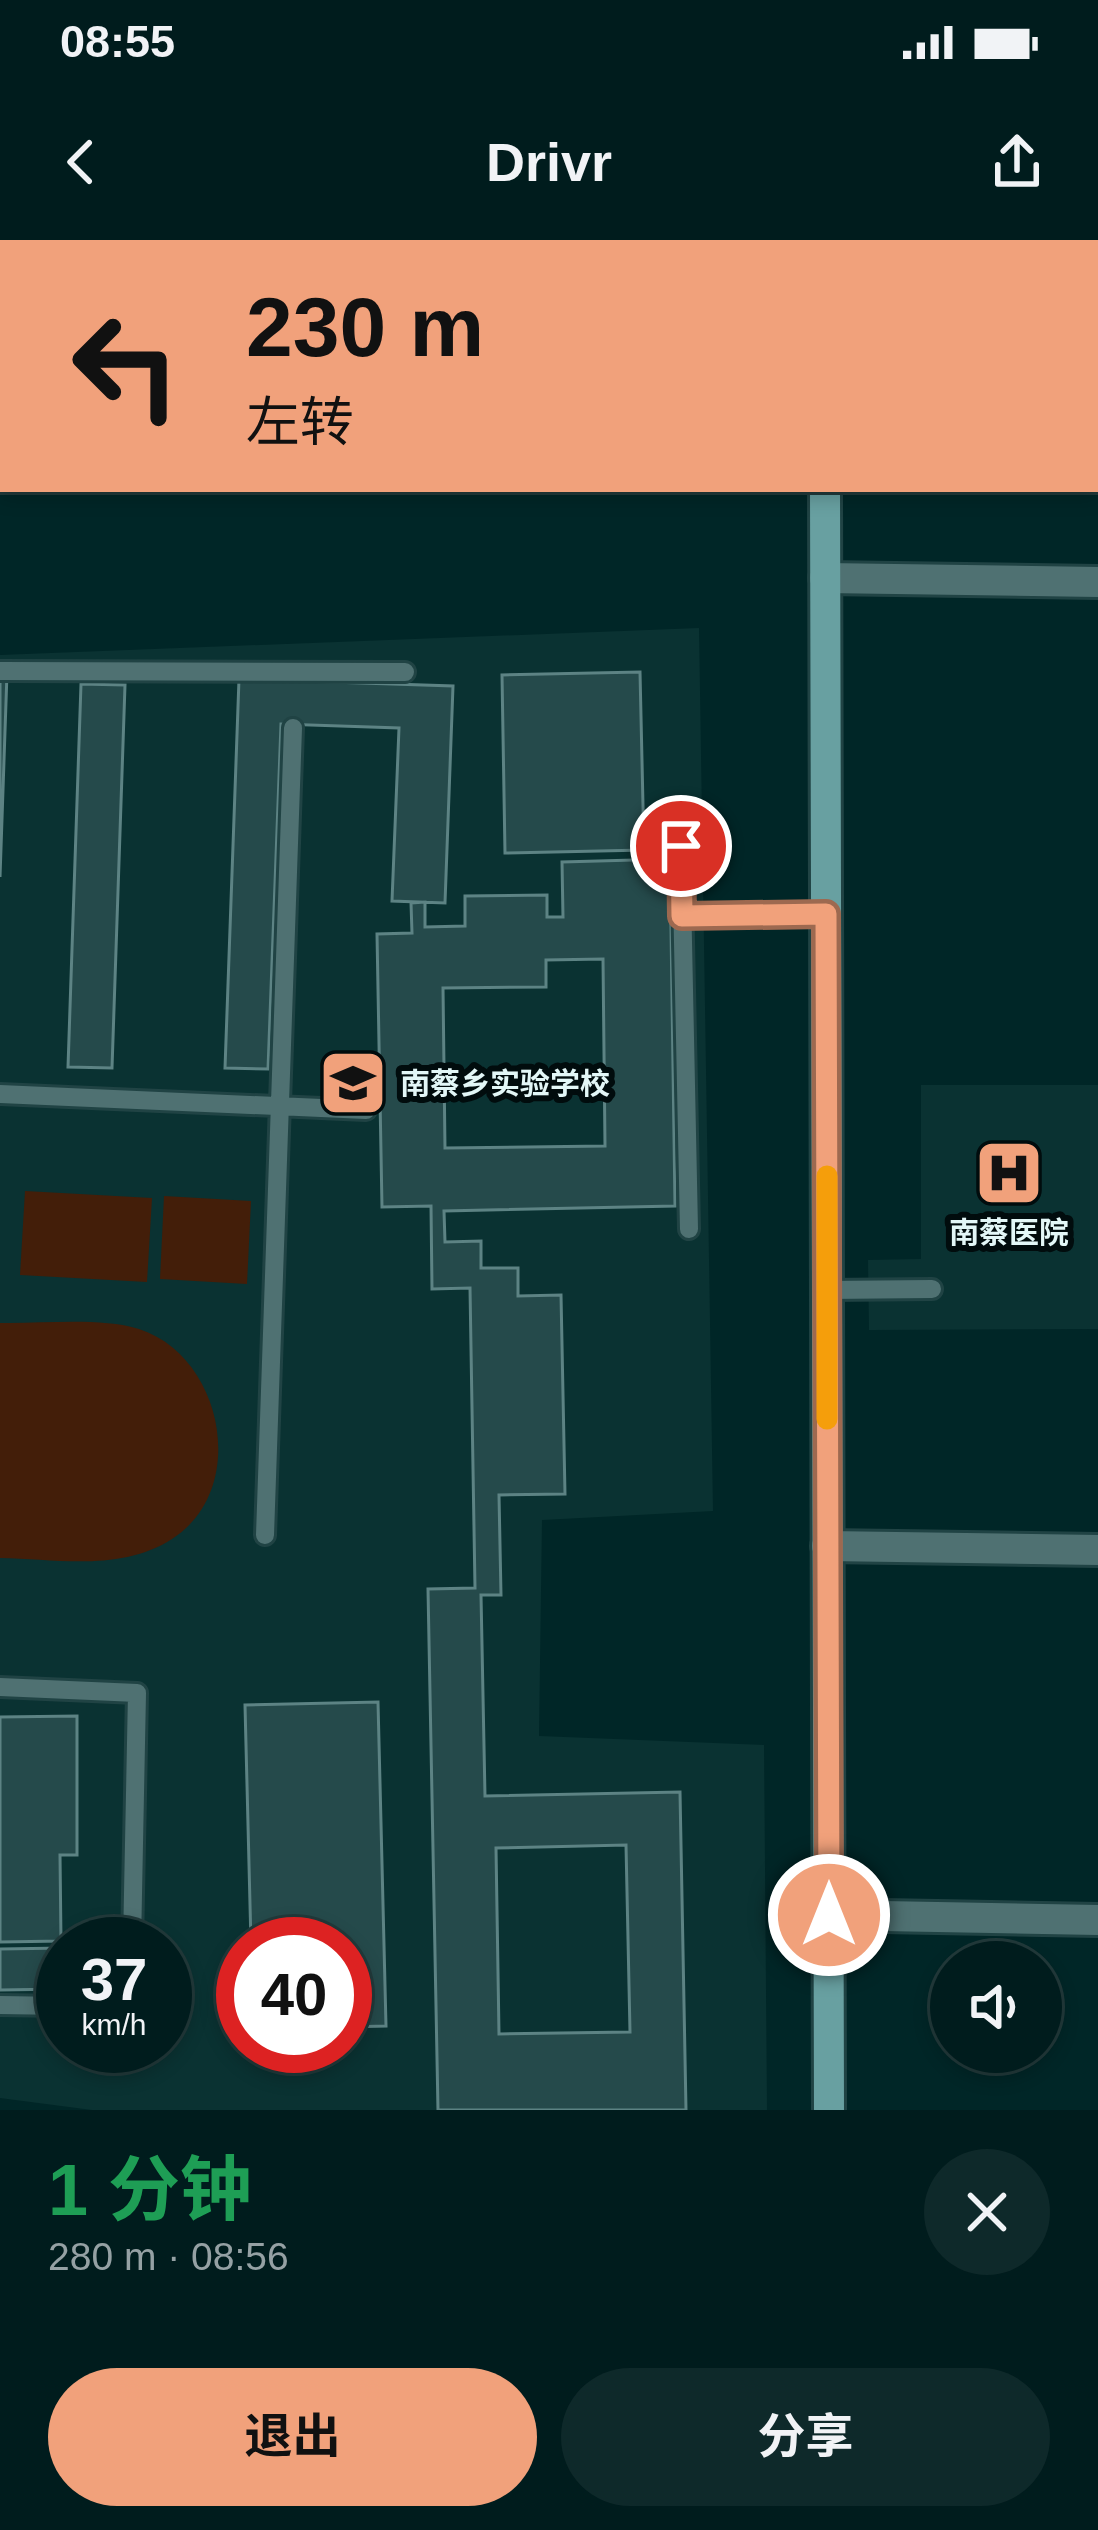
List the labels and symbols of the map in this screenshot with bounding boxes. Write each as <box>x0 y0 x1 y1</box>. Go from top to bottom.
pin <box>630 795 732 897</box>
school or university icon: 南蔡乡实验学校 <box>318 1048 388 1118</box>
place label: 南蔡乡实验学校 <box>400 1067 610 1100</box>
hospital icon: 南蔡医院 <box>974 1138 1044 1208</box>
place label: 南蔡医院 <box>949 1216 1069 1249</box>
position arrow <box>766 1852 892 1978</box>
speed limit sign: 40 <box>216 1917 372 2073</box>

